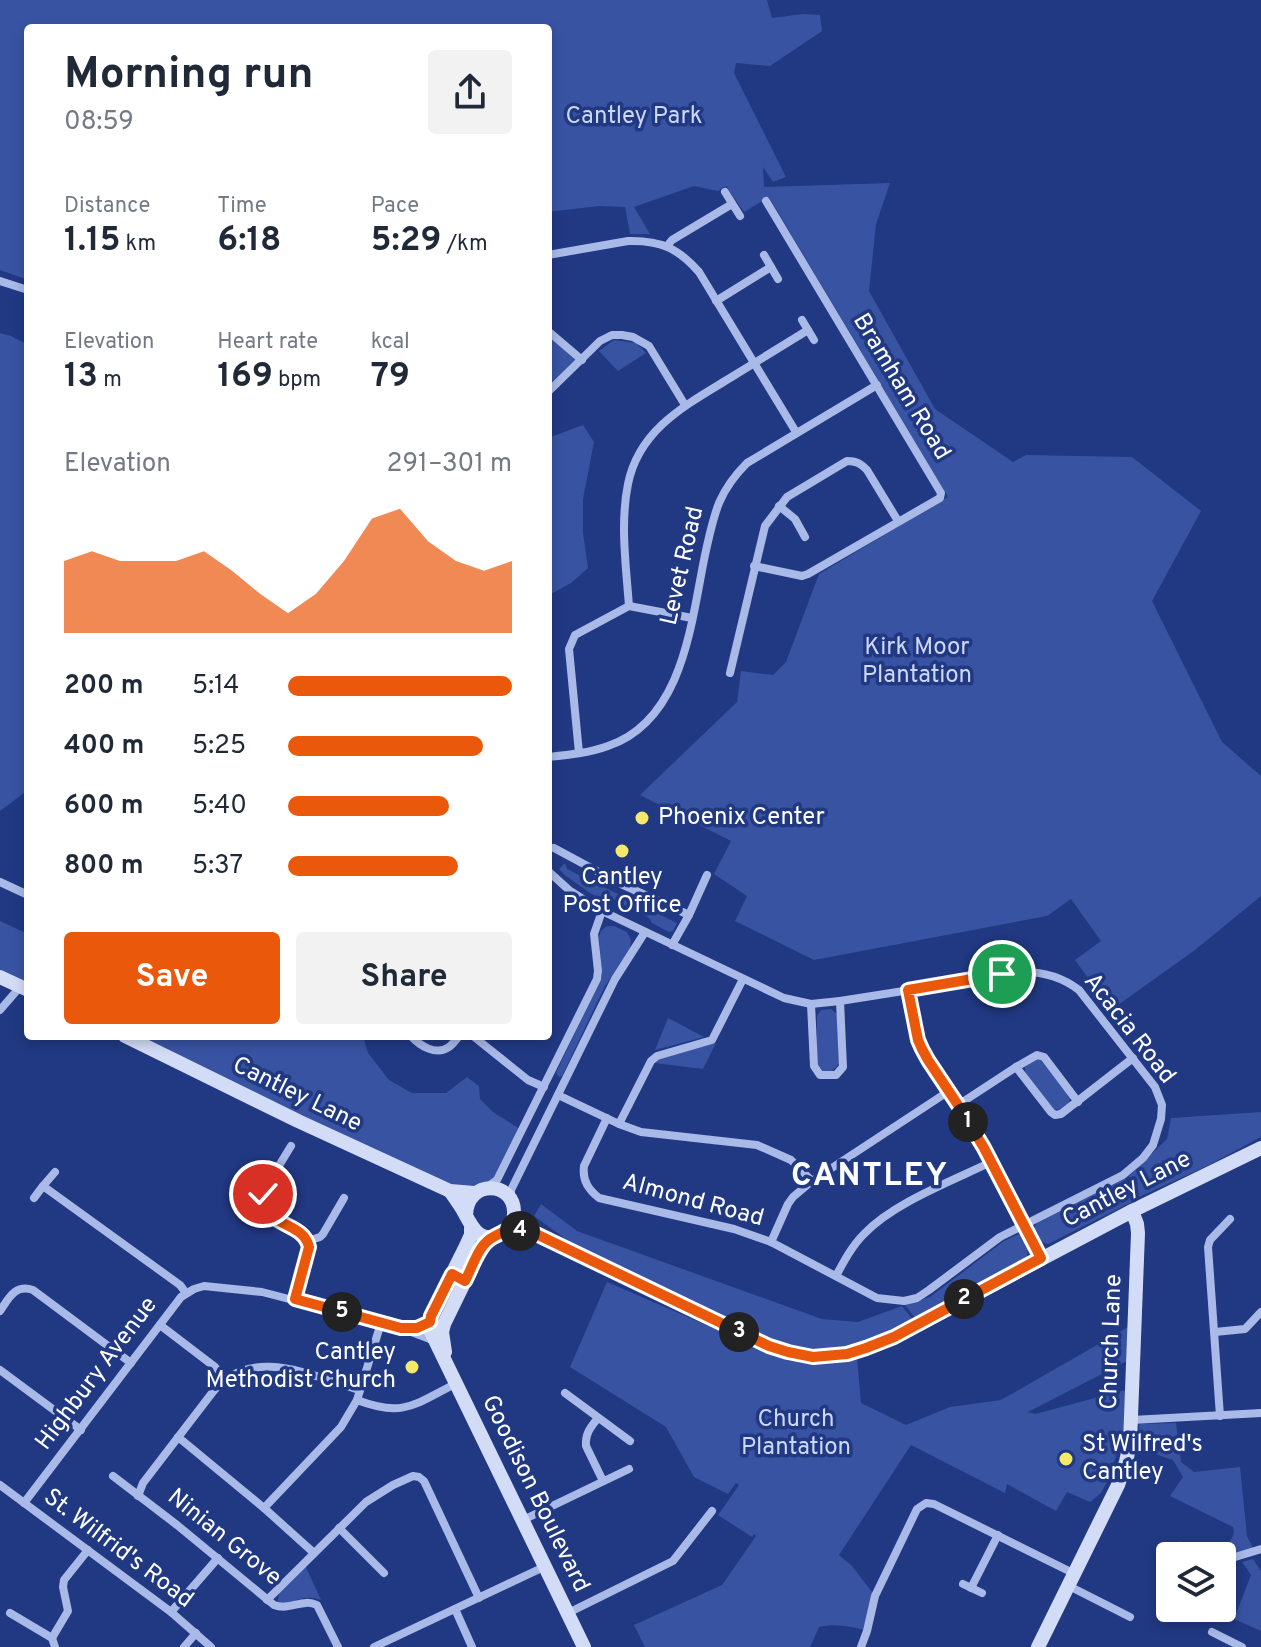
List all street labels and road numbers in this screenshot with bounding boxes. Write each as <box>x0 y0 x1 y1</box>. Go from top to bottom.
street label: Bramham Road <box>845 308 957 466</box>
street label: Levet Road <box>655 504 711 628</box>
street label: Acacia Road <box>1076 967 1182 1091</box>
street label: Cantley Lane <box>227 1051 367 1139</box>
street label: Cantley Lane <box>1058 1145 1196 1235</box>
street label: Almond Road <box>619 1168 767 1234</box>
street label: Church Lane <box>1095 1274 1129 1410</box>
street label: Highbury Avenue <box>30 1291 164 1457</box>
street label: Goodison Boulevard <box>474 1391 596 1597</box>
street label: St. Wilfrid's Road <box>37 1483 199 1615</box>
street label: Ninian Grove <box>161 1483 287 1593</box>

